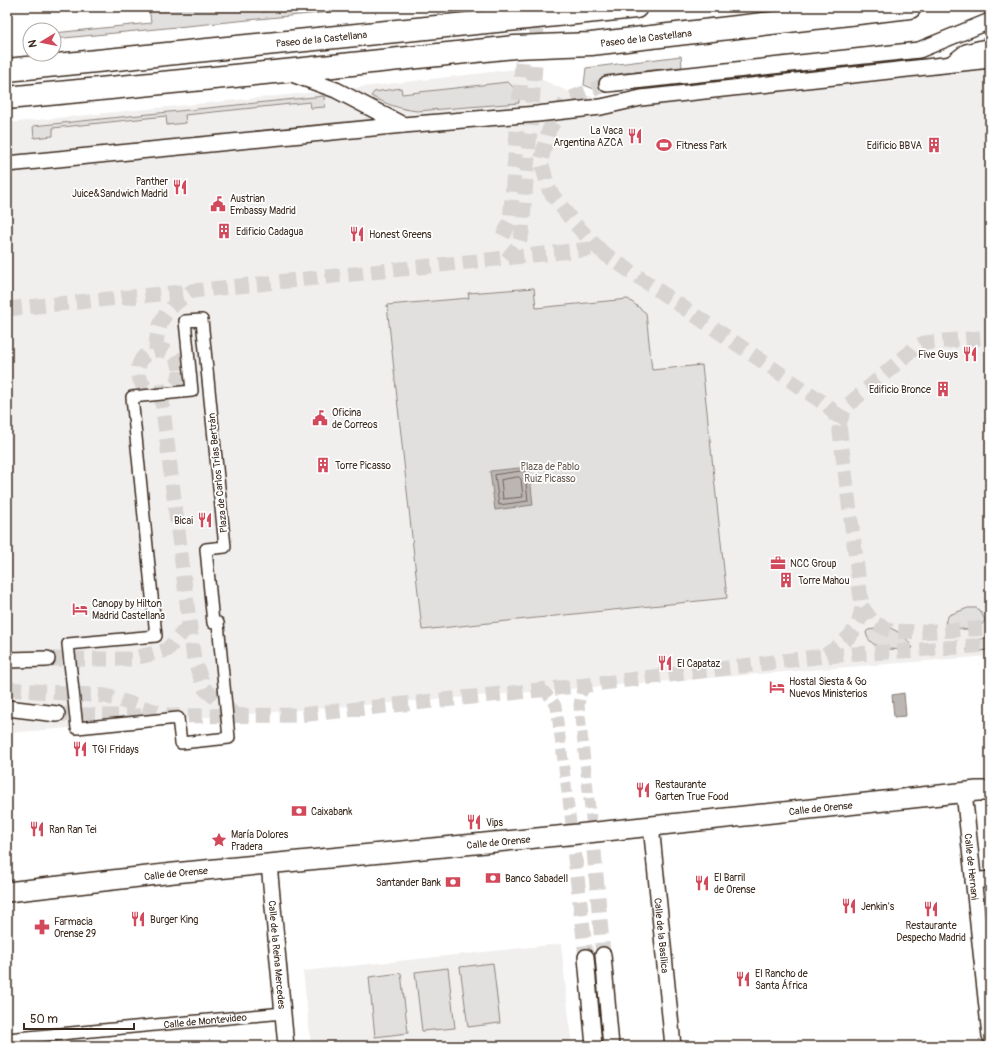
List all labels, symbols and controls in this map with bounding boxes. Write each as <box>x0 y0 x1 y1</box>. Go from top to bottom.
north arrow <box>22 22 62 62</box>
street label: Paseo de la Castellana <box>600 27 693 50</box>
street label: Paseo de la Castellana <box>275 29 368 50</box>
text: N <box>25 38 40 48</box>
place label: La Vaca Argentina AZCA <box>553 125 624 149</box>
restaurant icon: La Vaca Argentina AZCA <box>626 127 644 145</box>
sports icon: Fitness Park <box>655 136 673 154</box>
building icon: Edificio BBVA <box>925 136 943 154</box>
place label: Fitness Park <box>676 140 728 152</box>
place label: Edificio BBVA <box>867 140 923 152</box>
place label: Panther Juice&Sandwich Madrid <box>72 176 168 200</box>
restaurant icon: Panther Juice&Sandwich Madrid <box>171 178 189 196</box>
place label: Austrian Embassy Madrid <box>230 193 296 217</box>
public building icon: Austrian Embassy Madrid <box>209 195 227 213</box>
building icon: Edificio Cadagua <box>215 222 233 240</box>
restaurant icon: Honest Greens <box>348 225 366 243</box>
place label: Edificio Cadagua <box>236 226 304 238</box>
place label: Honest Greens <box>369 229 432 241</box>
restaurant icon: Five Guys <box>961 345 979 363</box>
place label: Five Guys <box>918 349 959 361</box>
building icon: Edificio Bronce <box>934 380 952 398</box>
place label: Edificio Bronce <box>869 384 931 396</box>
place label: Oficina de Correos <box>332 407 378 431</box>
public building icon: Oficina de Correos <box>311 409 329 427</box>
street label: Plaza de Carlos Trías Bertrán <box>206 412 230 533</box>
building icon: Torre Picasso <box>314 456 332 474</box>
place label: Torre Picasso <box>335 460 391 472</box>
park label: Plaza de Pablo Ruiz Picasso <box>520 461 580 485</box>
restaurant icon: Bicai <box>196 511 214 529</box>
place label: Bicai <box>174 515 193 527</box>
office icon: NCC Group <box>769 554 787 572</box>
place label: NCC Group <box>790 558 837 570</box>
building icon: Torre Mahou <box>777 571 795 589</box>
place label: Torre Mahou <box>798 575 849 587</box>
place label: Canopy by Hilton Madrid Castellana <box>92 598 165 622</box>
hotel icon: Canopy by Hilton Madrid Castellana <box>71 600 89 618</box>
restaurant icon: El Capataz <box>656 654 674 672</box>
place label: El Capataz <box>677 658 721 670</box>
place label: Hostal Siesta & Go Nuevos Ministerios <box>789 676 868 700</box>
hotel icon: Hostal Siesta & Go Nuevos Ministerios <box>768 678 786 696</box>
restaurant icon: TGI Fridays <box>71 740 89 758</box>
place label: TGI Fridays <box>92 744 139 756</box>
place label: Restaurante Garten True Food <box>655 779 729 803</box>
restaurant icon: Restaurante Garten True Food <box>634 781 652 799</box>
street label: Calle de Orense <box>788 799 853 818</box>
bank icon: Caixabank <box>290 802 308 820</box>
place label: Caixabank <box>311 806 353 818</box>
restaurant icon: Vips <box>465 813 483 831</box>
place label: Vips <box>486 817 503 829</box>
restaurant icon: Ran Ran Tei <box>28 820 46 838</box>
place label: Ran Ran Tei <box>49 824 97 836</box>
place label: María Dolores Pradera <box>231 829 289 853</box>
place icon: María Dolores Pradera <box>210 831 228 849</box>
street label: Calle de Hernani <box>961 833 980 901</box>
street label: Calle de Orense <box>466 834 531 852</box>
street label: Calle de Orense <box>143 865 209 883</box>
bank icon: Banco Sabadell <box>484 869 502 887</box>
place label: El Barril de Orense <box>714 872 755 896</box>
bank icon: Santander Bank <box>444 873 462 891</box>
place label: Banco Sabadell <box>505 873 568 885</box>
restaurant icon: El Barril de Orense <box>693 874 711 892</box>
place label: Santander Bank <box>376 877 442 889</box>
street label: Calle de la Basílica <box>651 897 671 974</box>
restaurant icon: Jenkin's <box>840 897 858 915</box>
street label: Calle de la Reina Mercedes <box>265 900 288 1010</box>
restaurant icon: Restaurante Despecho Madrid <box>922 900 940 918</box>
place label: Jenkin's <box>861 901 895 913</box>
restaurant icon: Burger King <box>129 910 147 928</box>
place label: Burger King <box>150 914 198 926</box>
place label: Farmacia Orense 29 <box>54 916 96 940</box>
pharmacy icon: Farmacia Orense 29 <box>33 918 51 936</box>
place label: Restaurante Despecho Madrid <box>896 920 966 944</box>
place label: El Rancho de Santa África <box>755 968 808 992</box>
restaurant icon: El Rancho de Santa África <box>734 970 752 988</box>
scale bar <box>24 1005 134 1031</box>
street label: Calle de Montevideo <box>163 1011 248 1031</box>
text: 50 m <box>30 1012 58 1027</box>

